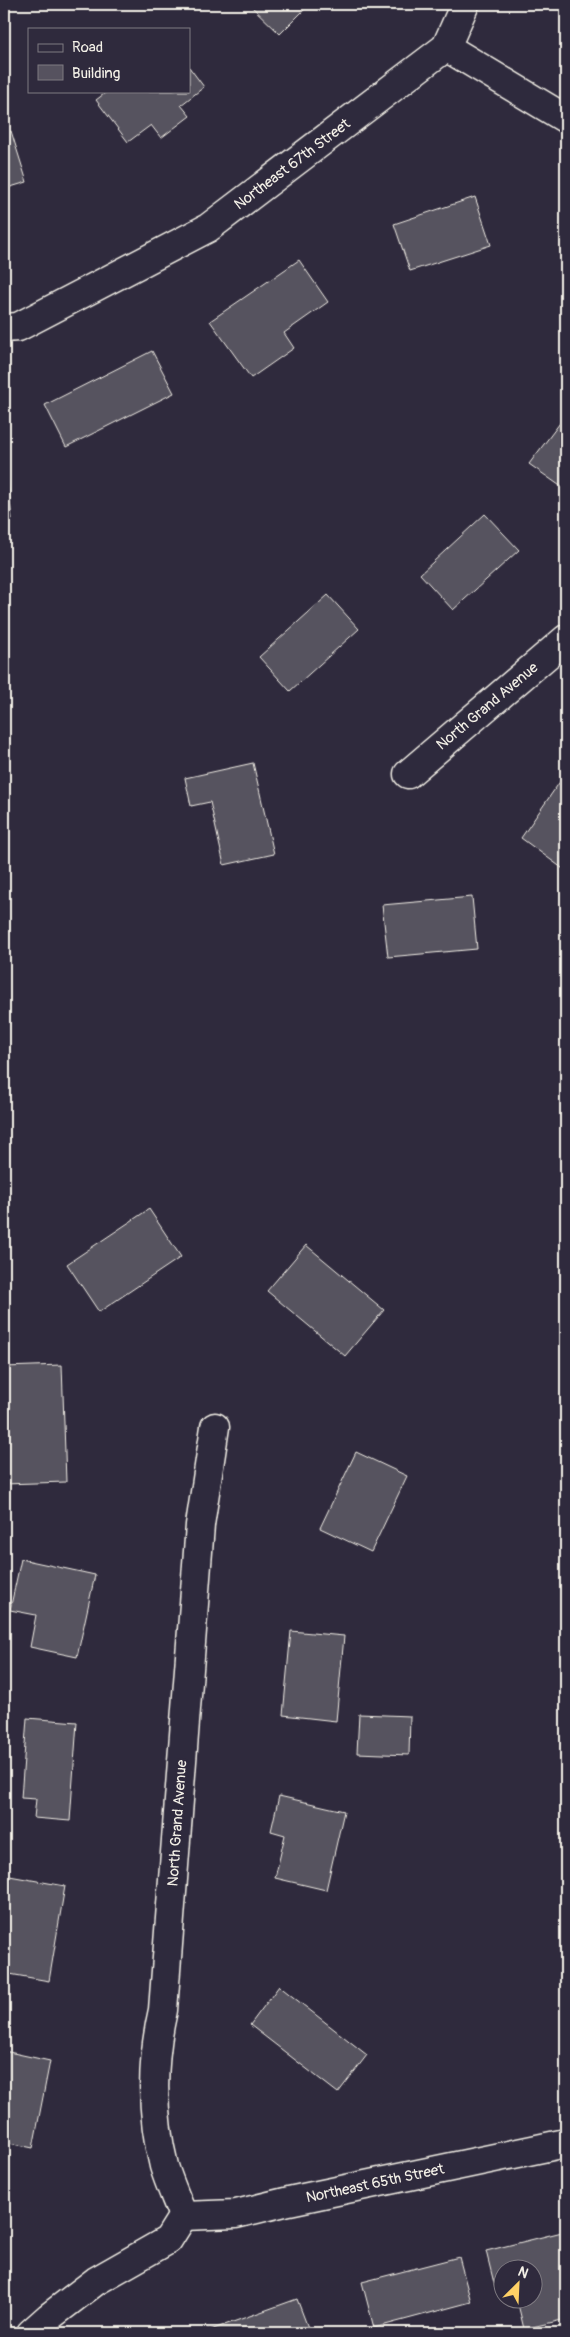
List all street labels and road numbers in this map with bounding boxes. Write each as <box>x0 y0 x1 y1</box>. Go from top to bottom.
street label: Northeast 67th Street <box>230 114 355 214</box>
street label: North Grand Avenue <box>433 658 543 754</box>
street label: North Grand Avenue <box>164 1758 191 1887</box>
street label: Northeast 65th Street <box>304 2159 447 2207</box>

